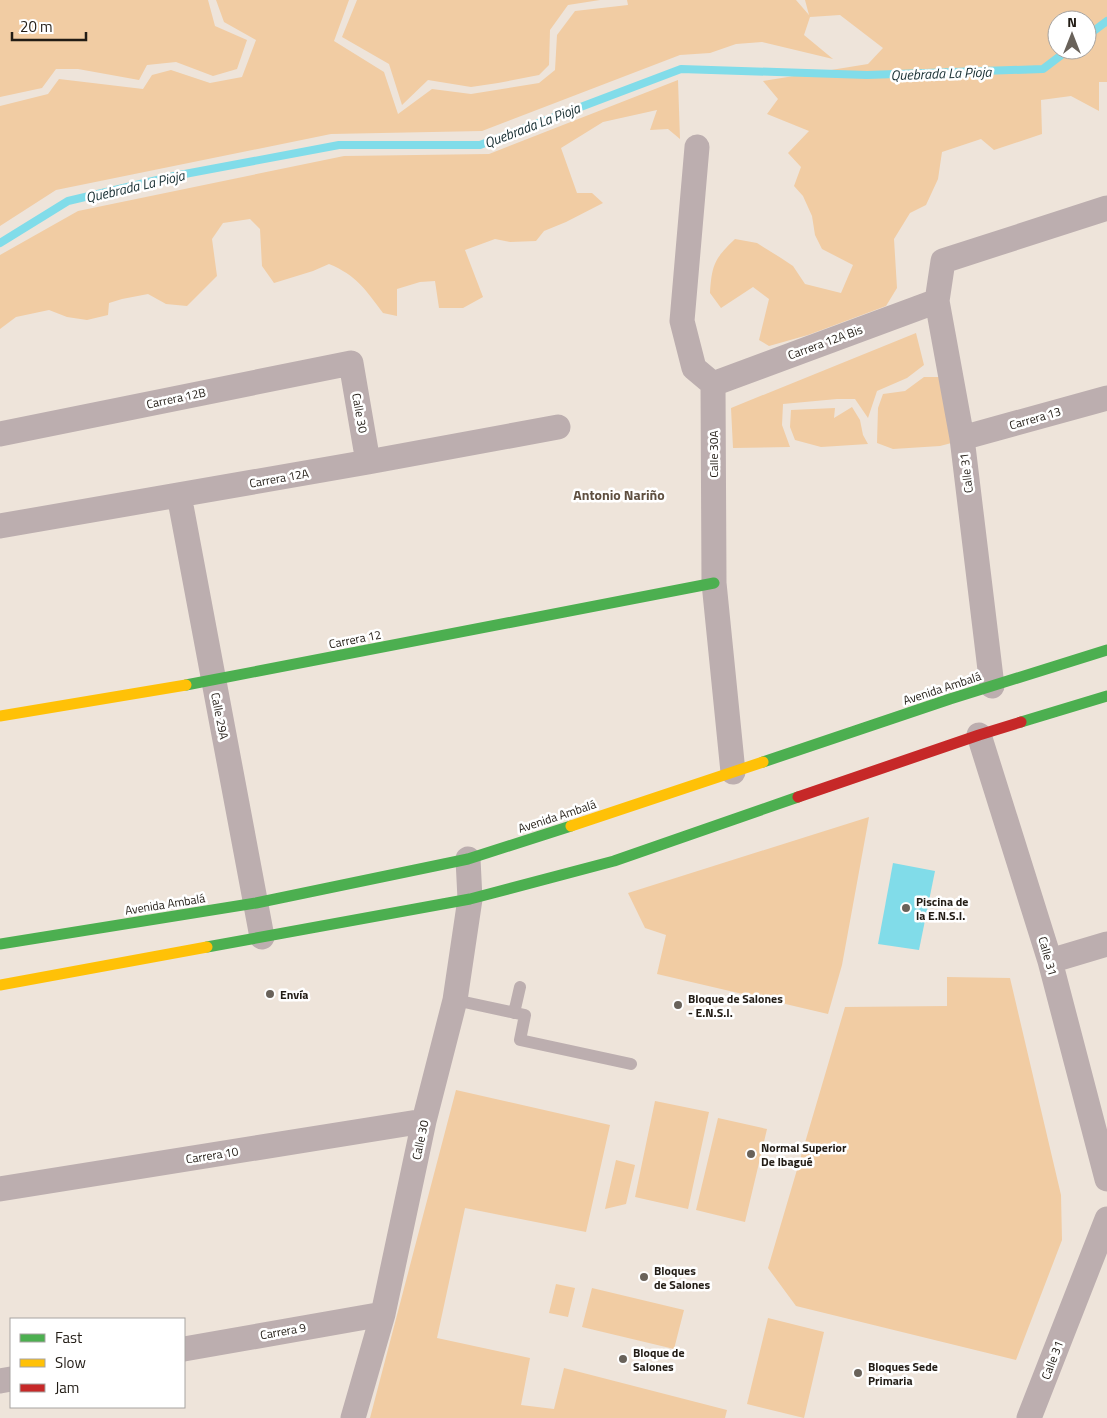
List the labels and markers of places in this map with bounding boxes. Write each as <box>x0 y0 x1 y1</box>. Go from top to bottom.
place label: Piscina de la E.N.S.I. <box>916 892 968 925</box>
marker: Piscina de la E.N.S.I. <box>900 902 912 914</box>
place label: Envía <box>280 985 308 1004</box>
marker: Envía <box>264 988 276 1000</box>
place label: Bloque de Salones - E.N.S.I. <box>688 989 783 1022</box>
marker: Bloque de Salones - E.N.S.I. <box>672 999 684 1011</box>
place label: Normal Superior De Ibagué <box>761 1138 847 1171</box>
marker: Normal Superior De Ibagué <box>745 1148 757 1160</box>
place label: Bloques de Salones <box>654 1261 710 1294</box>
marker: Bloques de Salones <box>638 1271 650 1283</box>
place label: Bloque de Salones <box>633 1343 685 1376</box>
marker: Bloque de Salones <box>617 1353 629 1365</box>
place label: Bloques Sede Primaria <box>868 1357 938 1390</box>
marker: Bloques Sede Primaria <box>852 1367 864 1379</box>

